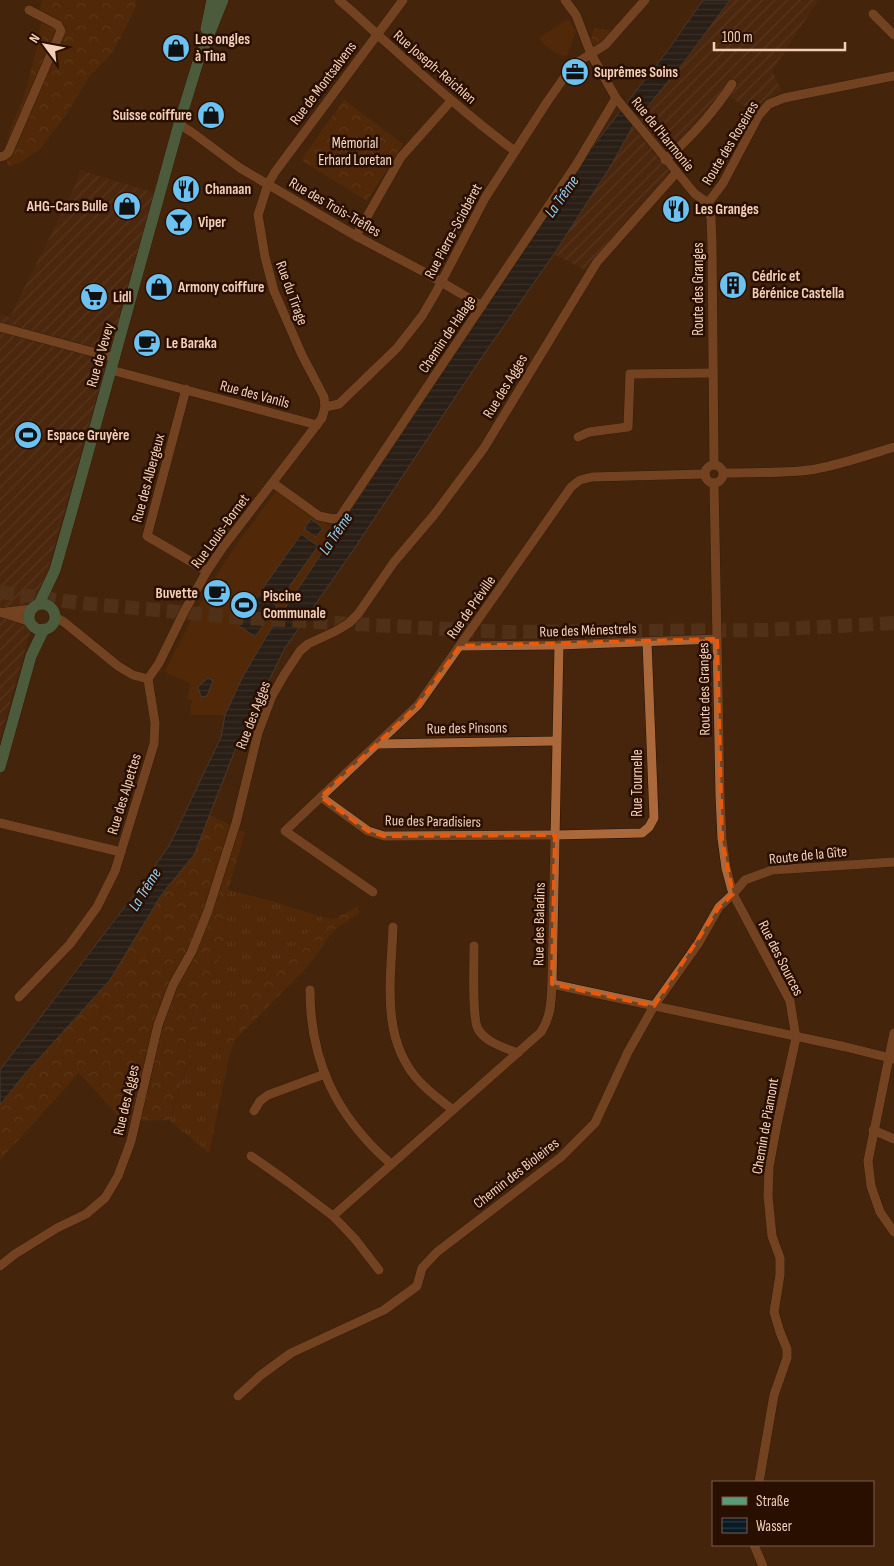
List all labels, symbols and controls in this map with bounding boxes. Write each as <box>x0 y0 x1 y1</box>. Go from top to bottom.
north arrow <box>20 20 70 70</box>
scale bar <box>714 20 845 52</box>
street label: Rue Joseph-Reichlen <box>389 26 480 109</box>
text: 100 m <box>722 28 753 47</box>
place label: Les ongles à Tina <box>195 30 250 66</box>
text: N <box>25 31 44 46</box>
shop icon: Les ongles à Tina <box>161 33 191 63</box>
street label: Rue de Montsalvens <box>286 38 361 129</box>
office icon: Suprêmes Soins <box>560 57 590 87</box>
place label: Suprêmes Soins <box>594 63 678 82</box>
street label: Rue de l'Harmonie <box>627 93 698 175</box>
street label: Route des Roseires <box>698 98 763 189</box>
shop icon: Suisse coiffure <box>196 100 226 130</box>
place label: Suisse coiffure <box>113 106 192 125</box>
park label: Mémorial Erhard Loretan <box>318 134 392 170</box>
water label: La Trême <box>541 172 583 221</box>
street label: Rue des Trois-Trèfles <box>285 173 384 241</box>
restaurant icon: Chanaan <box>171 174 201 204</box>
place label: Chanaan <box>205 180 251 199</box>
street label: Rue Pierre-Sciobéret <box>420 180 487 282</box>
shop icon: AHG-Cars Bulle <box>112 191 142 221</box>
restaurant icon: Les Granges <box>661 194 691 224</box>
place label: AHG-Cars Bulle <box>26 197 108 216</box>
place label: Les Granges <box>695 200 759 219</box>
bar icon: Viper <box>164 207 194 237</box>
place label: Viper <box>198 213 226 232</box>
street label: Route des Granges <box>689 242 708 336</box>
street label: Rue du Tirage <box>271 258 312 328</box>
place label: Cédric et Bérénice Castella <box>752 267 844 303</box>
building icon: Cédric et Bérénice Castella <box>718 270 748 300</box>
shop icon: Armony coiffure <box>144 272 174 302</box>
place label: Armony coiffure <box>177 278 264 297</box>
supermarket icon: Lidl <box>79 282 109 312</box>
place label: Lidl <box>113 288 132 307</box>
street label: Chemin de Halage <box>415 292 480 377</box>
street label: Rue de Vevey <box>82 321 119 389</box>
cafe icon: Le Baraka <box>132 328 162 358</box>
place label: Le Baraka <box>166 334 217 353</box>
street label: Rue des Agges <box>479 351 532 422</box>
street label: Rue des Vanils <box>218 376 292 413</box>
sports icon: Espace Gruyère <box>13 420 43 450</box>
place label: Espace Gruyère <box>47 426 129 445</box>
street label: Rue des Albergeux <box>128 431 170 525</box>
street label: Rue Louis-Bornet <box>187 490 254 572</box>
water label: La Trême <box>315 509 357 558</box>
street label: Rue de Préville <box>443 572 500 643</box>
cafe icon: Buvette <box>202 578 232 608</box>
place label: Buvette <box>156 584 198 603</box>
place label: Piscine Communale <box>263 587 326 623</box>
sports icon: Piscine Communale <box>229 590 259 620</box>
street label: Rue des Ménestrels <box>539 619 637 642</box>
street label: Route des Granges <box>694 642 715 736</box>
street label: Rue des Agges <box>232 678 275 752</box>
street label: Rue des Pinsons <box>427 718 507 739</box>
street label: Rue Tournelle <box>628 749 647 817</box>
street label: Rue des Alpettes <box>103 751 146 837</box>
street label: Rue des Paradisiers <box>385 811 481 832</box>
street label: Route de la Gîte <box>768 842 848 869</box>
water label: La Trême <box>125 865 166 915</box>
street label: Rue des Baladins <box>529 882 550 966</box>
street label: Rue des Sources <box>753 917 808 999</box>
street label: Rue des Agges <box>109 1063 144 1137</box>
street label: Chemin de Piamont <box>748 1076 783 1176</box>
street label: Chemin des Bioleires <box>470 1134 563 1213</box>
legend <box>712 1481 874 1546</box>
text: Straße <box>756 1492 789 1511</box>
text: Wasser <box>756 1517 793 1536</box>

